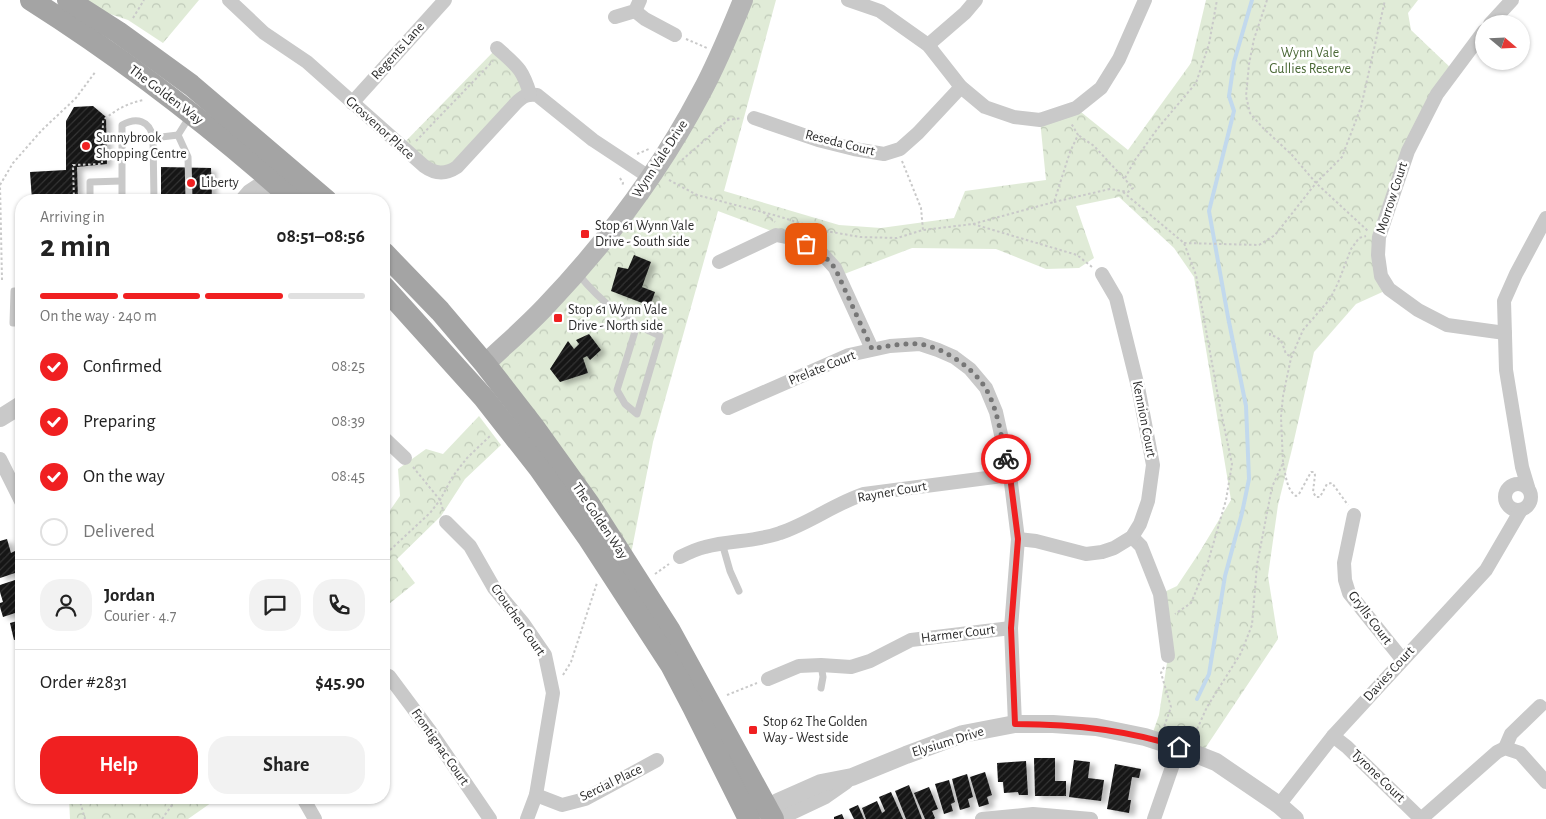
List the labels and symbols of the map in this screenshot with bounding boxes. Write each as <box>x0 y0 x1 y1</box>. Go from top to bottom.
north arrow <box>1475 15 1530 70</box>
street label: Regents Lane <box>369 20 427 82</box>
park label: Wynn Vale Gullies Reserve <box>1269 46 1351 76</box>
street label: The Golden Way <box>126 63 206 127</box>
street label: Grosvenor Place <box>343 94 417 162</box>
street label: Wynn Vale Drive <box>630 118 690 200</box>
street label: Reseda Court <box>804 128 877 159</box>
place label: Sunnybrook Shopping Centre <box>96 131 187 161</box>
marker: Sunnybrook Shopping Centre <box>80 140 92 152</box>
street label: Morrow Court <box>1374 160 1410 236</box>
place label: Liberty <box>201 176 239 190</box>
marker: Liberty <box>185 177 197 189</box>
place label: Stop 61 Wynn Vale Drive - South side <box>595 219 694 249</box>
pin <box>785 223 827 265</box>
marker: Stop 61 Wynn Vale Drive - South side <box>579 228 591 240</box>
place label: Stop 61 Wynn Vale Drive - North side <box>568 303 667 333</box>
marker: Stop 61 Wynn Vale Drive - North side <box>552 312 564 324</box>
street label: Prelate Court <box>787 348 858 388</box>
street label: Kennion Court <box>1130 380 1158 459</box>
courier <box>981 434 1031 484</box>
street label: Rayner Court <box>856 479 928 505</box>
street label: The Golden Way <box>569 480 631 562</box>
street label: Crouchen Court <box>488 582 548 659</box>
street label: Grylls Court <box>1345 589 1395 648</box>
street label: Harmer Court <box>920 622 996 645</box>
street label: Davies Court <box>1361 643 1417 704</box>
street label: Frontignac Court <box>408 706 472 788</box>
place label: Stop 62 The Golden Way - West side <box>763 715 868 745</box>
marker: Stop 62 The Golden Way - West side <box>747 724 759 736</box>
street label: Elysium Drive <box>910 724 986 760</box>
pin <box>1158 726 1200 768</box>
street label: Tyrone Court <box>1348 747 1408 805</box>
street label: Sercial Place <box>578 762 644 804</box>

